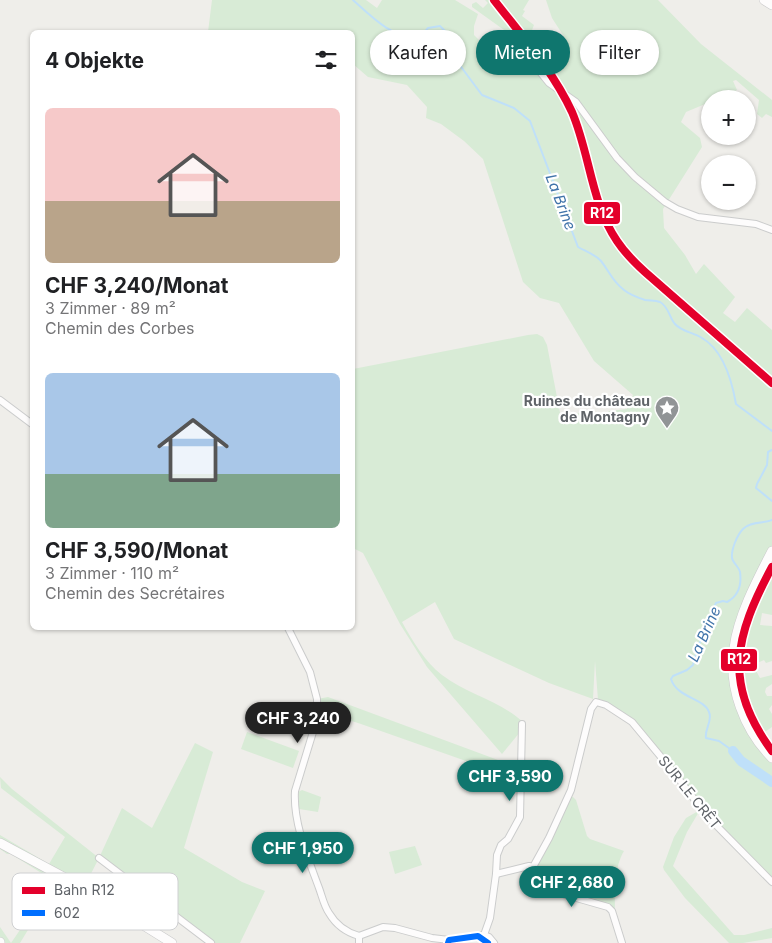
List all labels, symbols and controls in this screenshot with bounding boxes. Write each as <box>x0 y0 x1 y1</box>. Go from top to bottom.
chip: Kaufen <box>370 30 466 75</box>
chip: Mieten <box>476 30 570 75</box>
chip: Filter <box>580 30 659 75</box>
icon: filters <box>312 46 340 74</box>
text: 4 Objekte <box>45 48 144 73</box>
map controls <box>701 90 756 210</box>
button: + <box>701 90 756 145</box>
icon: home <box>148 140 238 230</box>
button: − <box>701 155 756 210</box>
water label: La Brine <box>542 171 580 233</box>
line badge: R12 <box>583 201 621 225</box>
text: R12 <box>590 204 614 221</box>
text: CHF 3,240/Monat <box>45 273 228 298</box>
text: 3 Zimmer · 89 m² <box>45 298 176 318</box>
text: Chemin des Corbes <box>45 318 195 338</box>
place label: Ruines du château de Montagny <box>524 392 651 425</box>
place icon: Ruines du château de Montagny <box>654 395 680 429</box>
icon: home <box>148 405 238 495</box>
text: CHF 3,590/Monat <box>45 538 228 563</box>
text: 3 Zimmer · 110 m² <box>45 563 179 583</box>
text: Chemin des Secrétaires <box>45 583 225 603</box>
water label: La Brine <box>683 603 725 665</box>
line badge: R12 <box>720 648 758 672</box>
text: R12 <box>727 650 751 667</box>
pin: CHF 3,240 <box>241 702 355 744</box>
text: CHF 3,240 <box>256 708 340 728</box>
street label: SUR LE CRÊT <box>655 752 725 832</box>
pin: CHF 3,590 <box>453 760 567 802</box>
text: CHF 3,590 <box>468 766 552 786</box>
pin: CHF 1,950 <box>246 832 360 874</box>
text: CHF 1,950 <box>263 838 343 858</box>
pin: CHF 2,680 <box>515 866 629 908</box>
text: CHF 2,680 <box>530 872 614 892</box>
legend <box>12 873 178 930</box>
text: Bahn R12 <box>54 881 115 898</box>
text: 602 <box>54 904 80 921</box>

